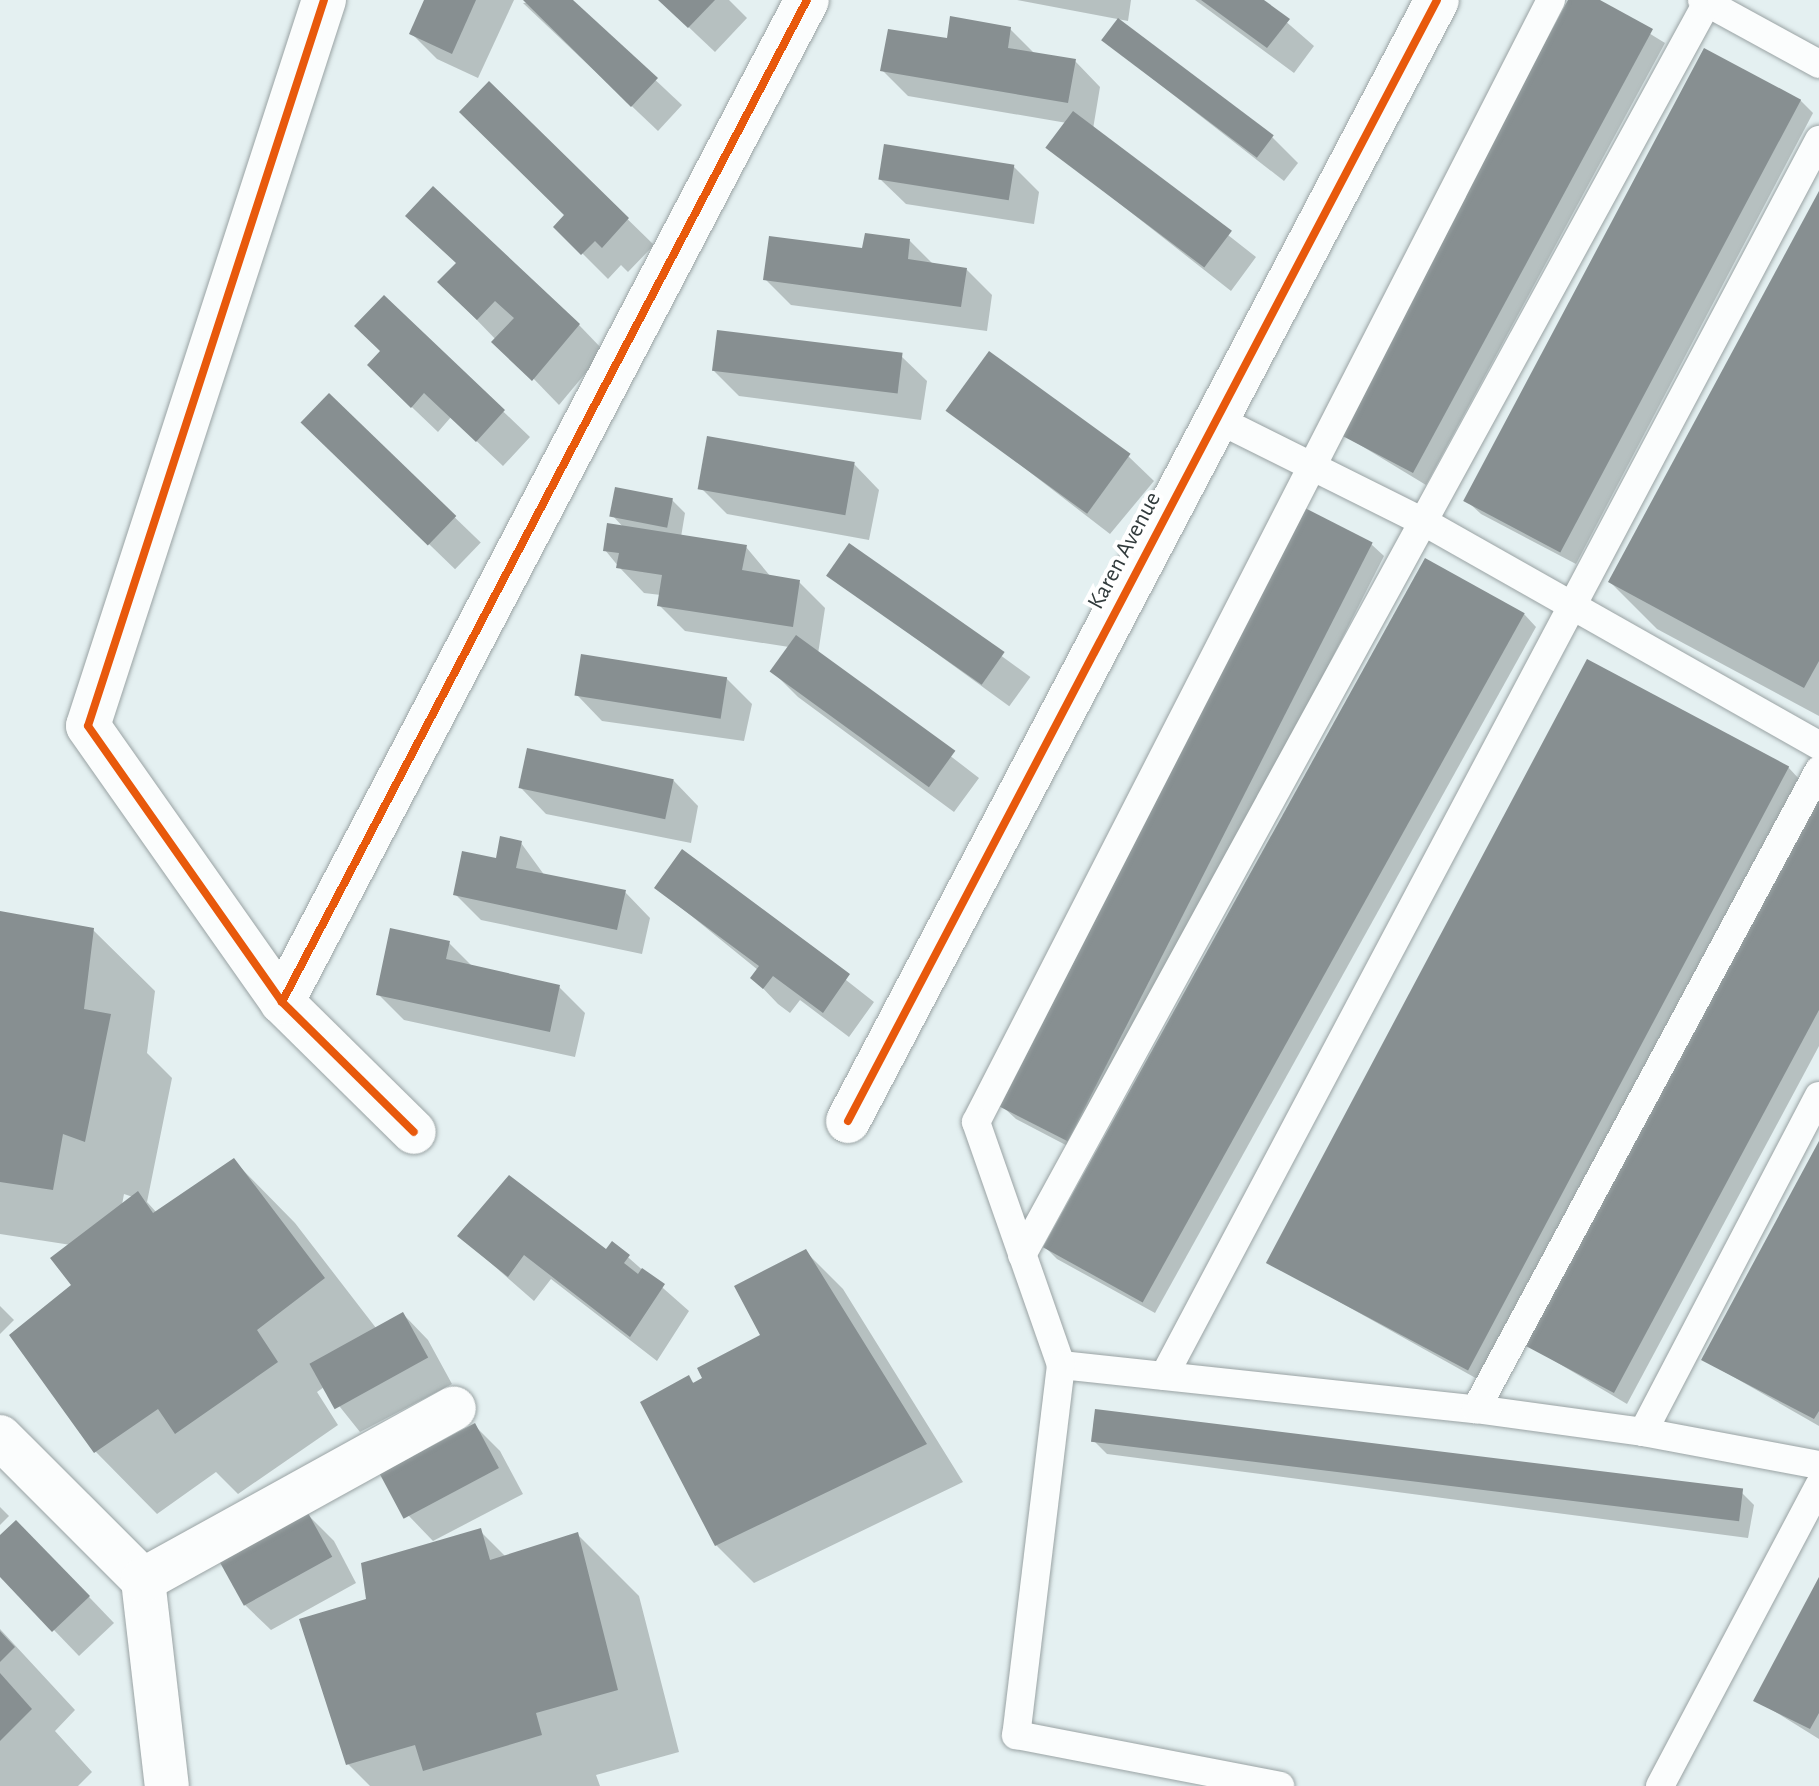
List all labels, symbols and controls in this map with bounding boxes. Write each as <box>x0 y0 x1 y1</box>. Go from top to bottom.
street label: Karen Avenue <box>1082 487 1168 615</box>

